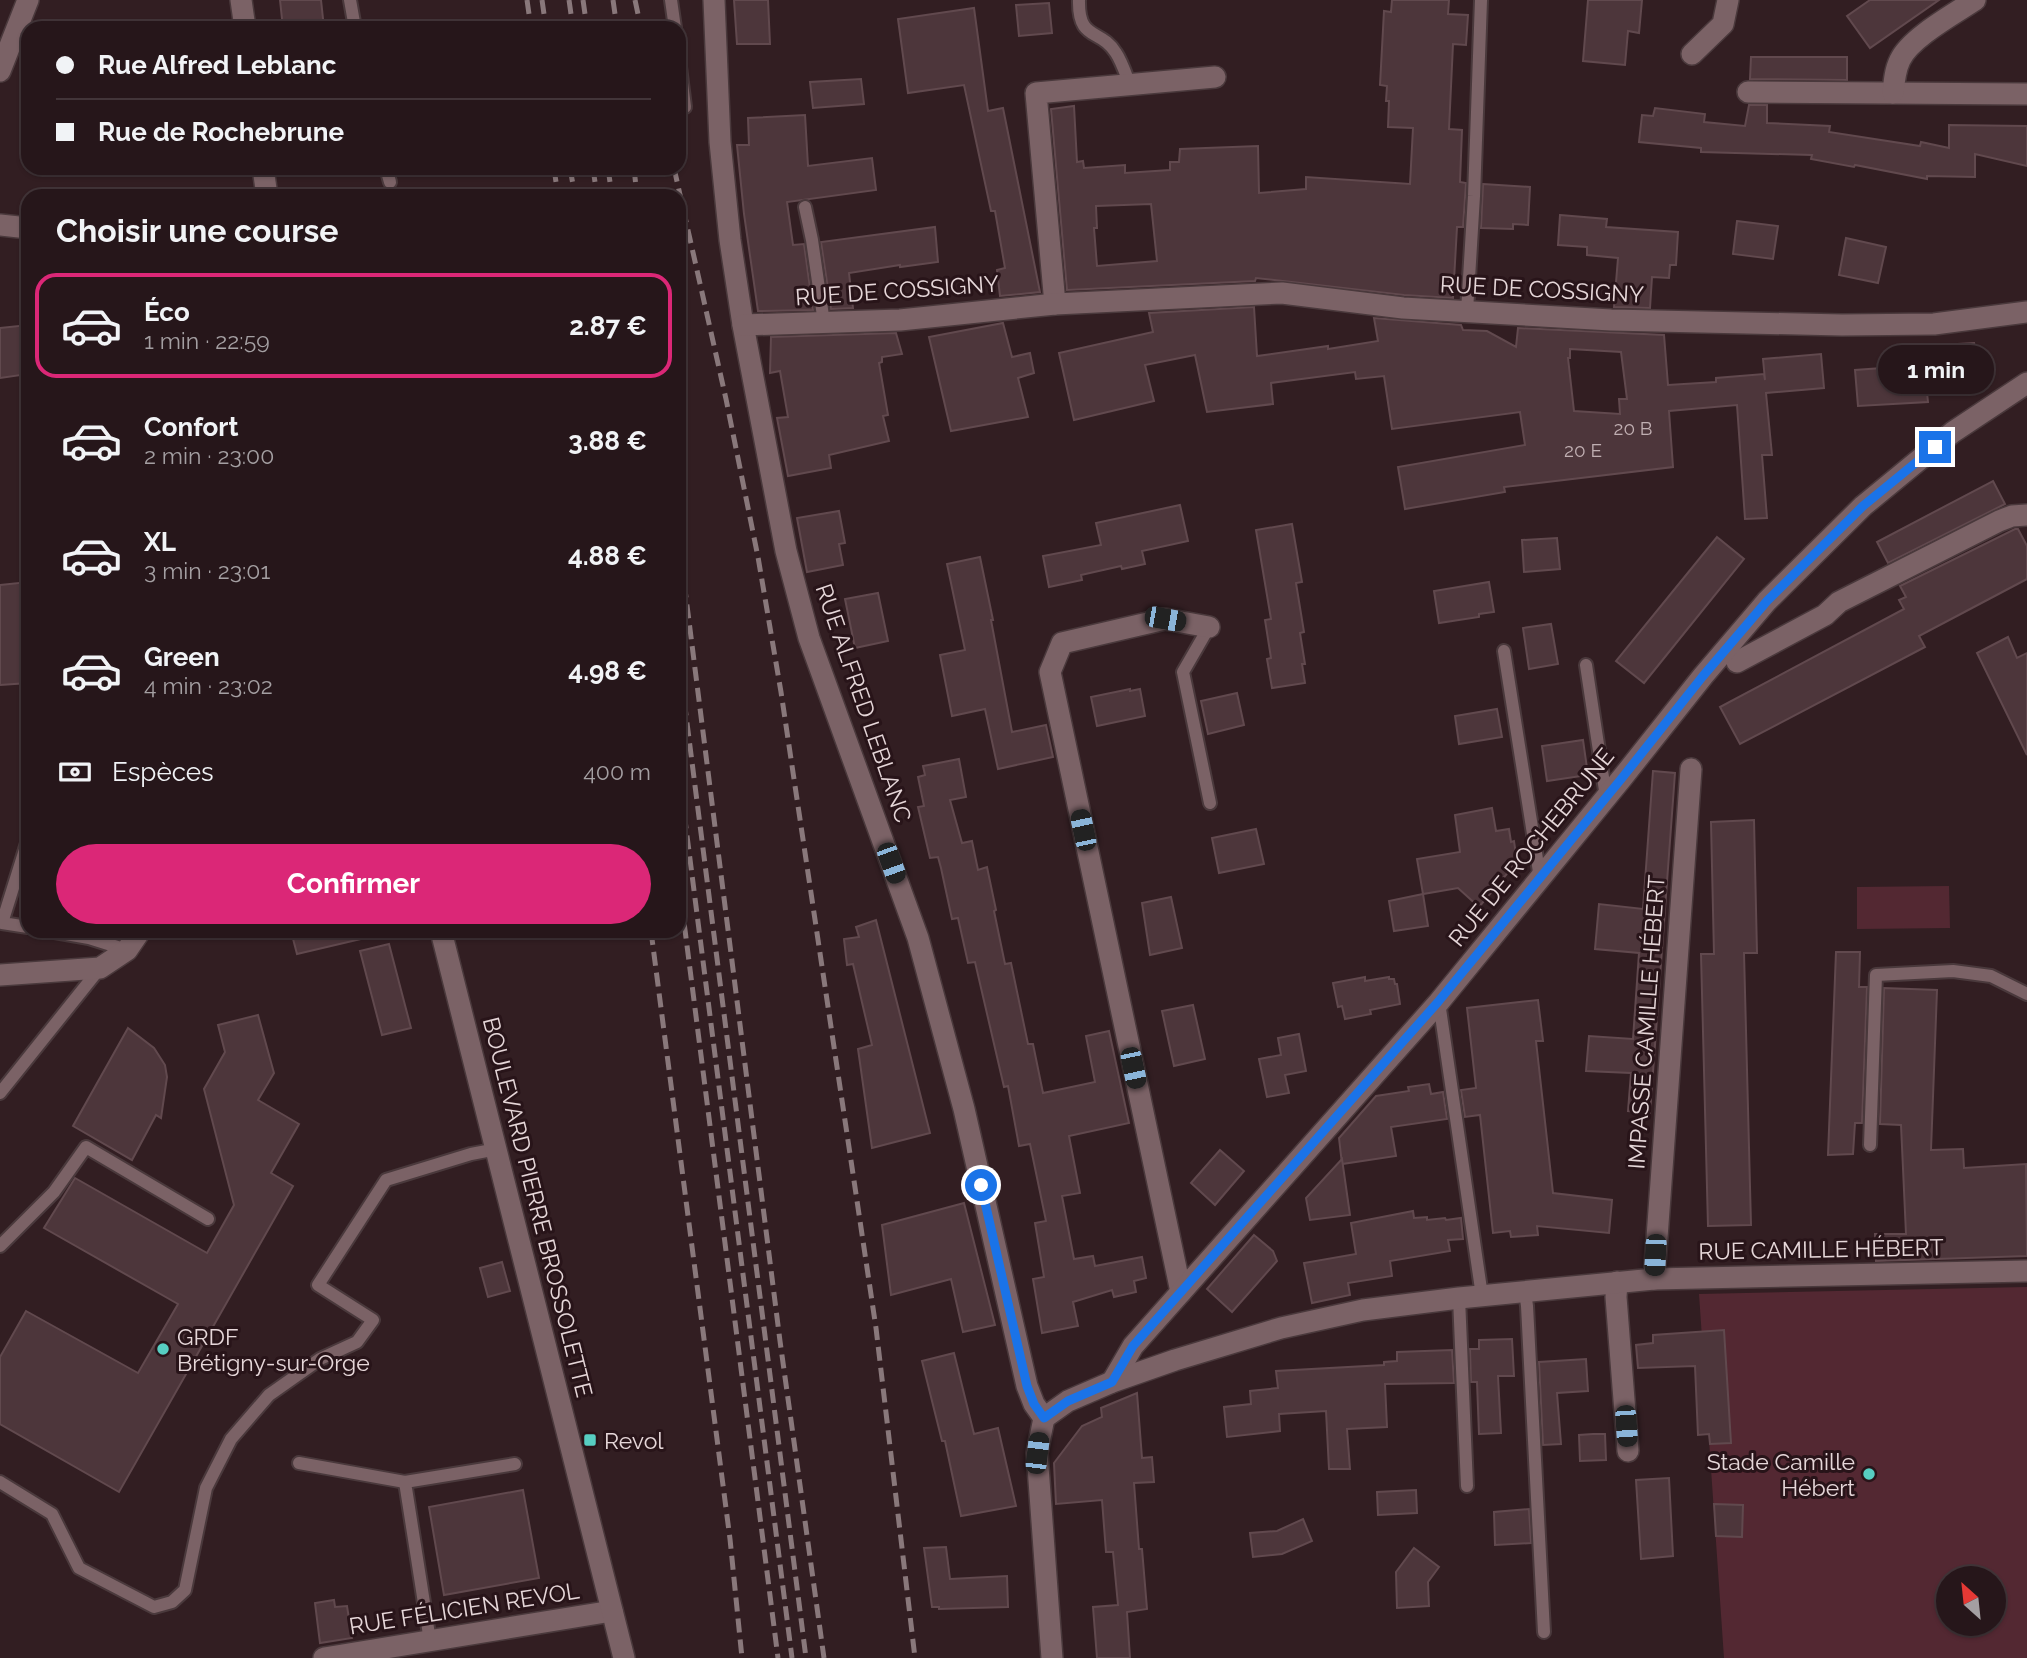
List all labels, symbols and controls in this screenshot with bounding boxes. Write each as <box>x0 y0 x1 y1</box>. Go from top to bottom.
text: Rue Alfred Leblanc <box>98 50 336 80</box>
text: Rue de Rochebrune <box>98 117 344 147</box>
text: Choisir une course <box>56 212 339 249</box>
street label: RUE DE COSSIGNY <box>794 269 1000 311</box>
street label: RUE DE COSSIGNY <box>1439 270 1645 308</box>
icon: car <box>60 294 123 357</box>
text: Éco <box>144 297 190 327</box>
text: 2.87 € <box>569 311 647 341</box>
text: 1 min · 22:59 <box>144 327 270 354</box>
callout: 1 min <box>1877 346 1993 394</box>
text: 1 min <box>1907 356 1965 383</box>
icon: car <box>60 409 123 472</box>
text: Confort <box>144 412 238 442</box>
house number: 20 B <box>1613 417 1653 439</box>
text: 3.88 € <box>568 426 647 456</box>
route end <box>1919 431 1951 463</box>
house number: 20 E <box>1564 439 1602 461</box>
text: 2 min · 23:00 <box>144 442 274 469</box>
icon: car <box>60 524 123 587</box>
text: XL <box>144 527 176 557</box>
text: 4.88 € <box>568 541 647 571</box>
text: 3 min · 23:01 <box>144 557 270 584</box>
street label: RUE ALFRED LEBLANC <box>810 580 918 826</box>
car <box>1143 605 1188 633</box>
icon: car <box>60 639 123 702</box>
text: Green <box>144 642 220 672</box>
text: 4.98 € <box>568 656 647 686</box>
text: 4 min · 23:02 <box>144 672 273 699</box>
street label: RUE DE ROCHEBRUNE <box>1443 742 1619 952</box>
icon: cash <box>56 753 94 791</box>
text: Espèces <box>112 757 214 787</box>
text: 400 m <box>583 758 651 785</box>
car <box>1069 807 1098 853</box>
car <box>874 840 909 886</box>
button: Confirmer <box>56 844 651 924</box>
street label: IMPASSE CAMILLE HÉBERT <box>1622 874 1670 1170</box>
street label: BOULEVARD PIERRE BROSSOLETTE <box>478 1014 598 1400</box>
car <box>1119 1045 1148 1091</box>
route start <box>965 1169 997 1201</box>
car <box>1644 1233 1667 1277</box>
street label: RUE CAMILLE HÉBERT <box>1698 1233 1944 1265</box>
place label: GRDF Brétigny-sur-Orge <box>177 1323 370 1376</box>
marker: GRDF Brétigny-sur-Orge <box>155 1341 171 1357</box>
car <box>1615 1404 1638 1448</box>
place label: Revol <box>604 1427 664 1454</box>
car <box>1025 1431 1050 1475</box>
marker: Revol <box>582 1432 598 1448</box>
place label: Stade Camille Hébert <box>1707 1448 1855 1501</box>
marker: Stade Camille Hébert <box>1861 1466 1877 1482</box>
north arrow <box>1936 1566 2006 1636</box>
map controls <box>1936 1566 2006 1636</box>
street label: RUE FÉLICIEN REVOL <box>347 1576 582 1640</box>

